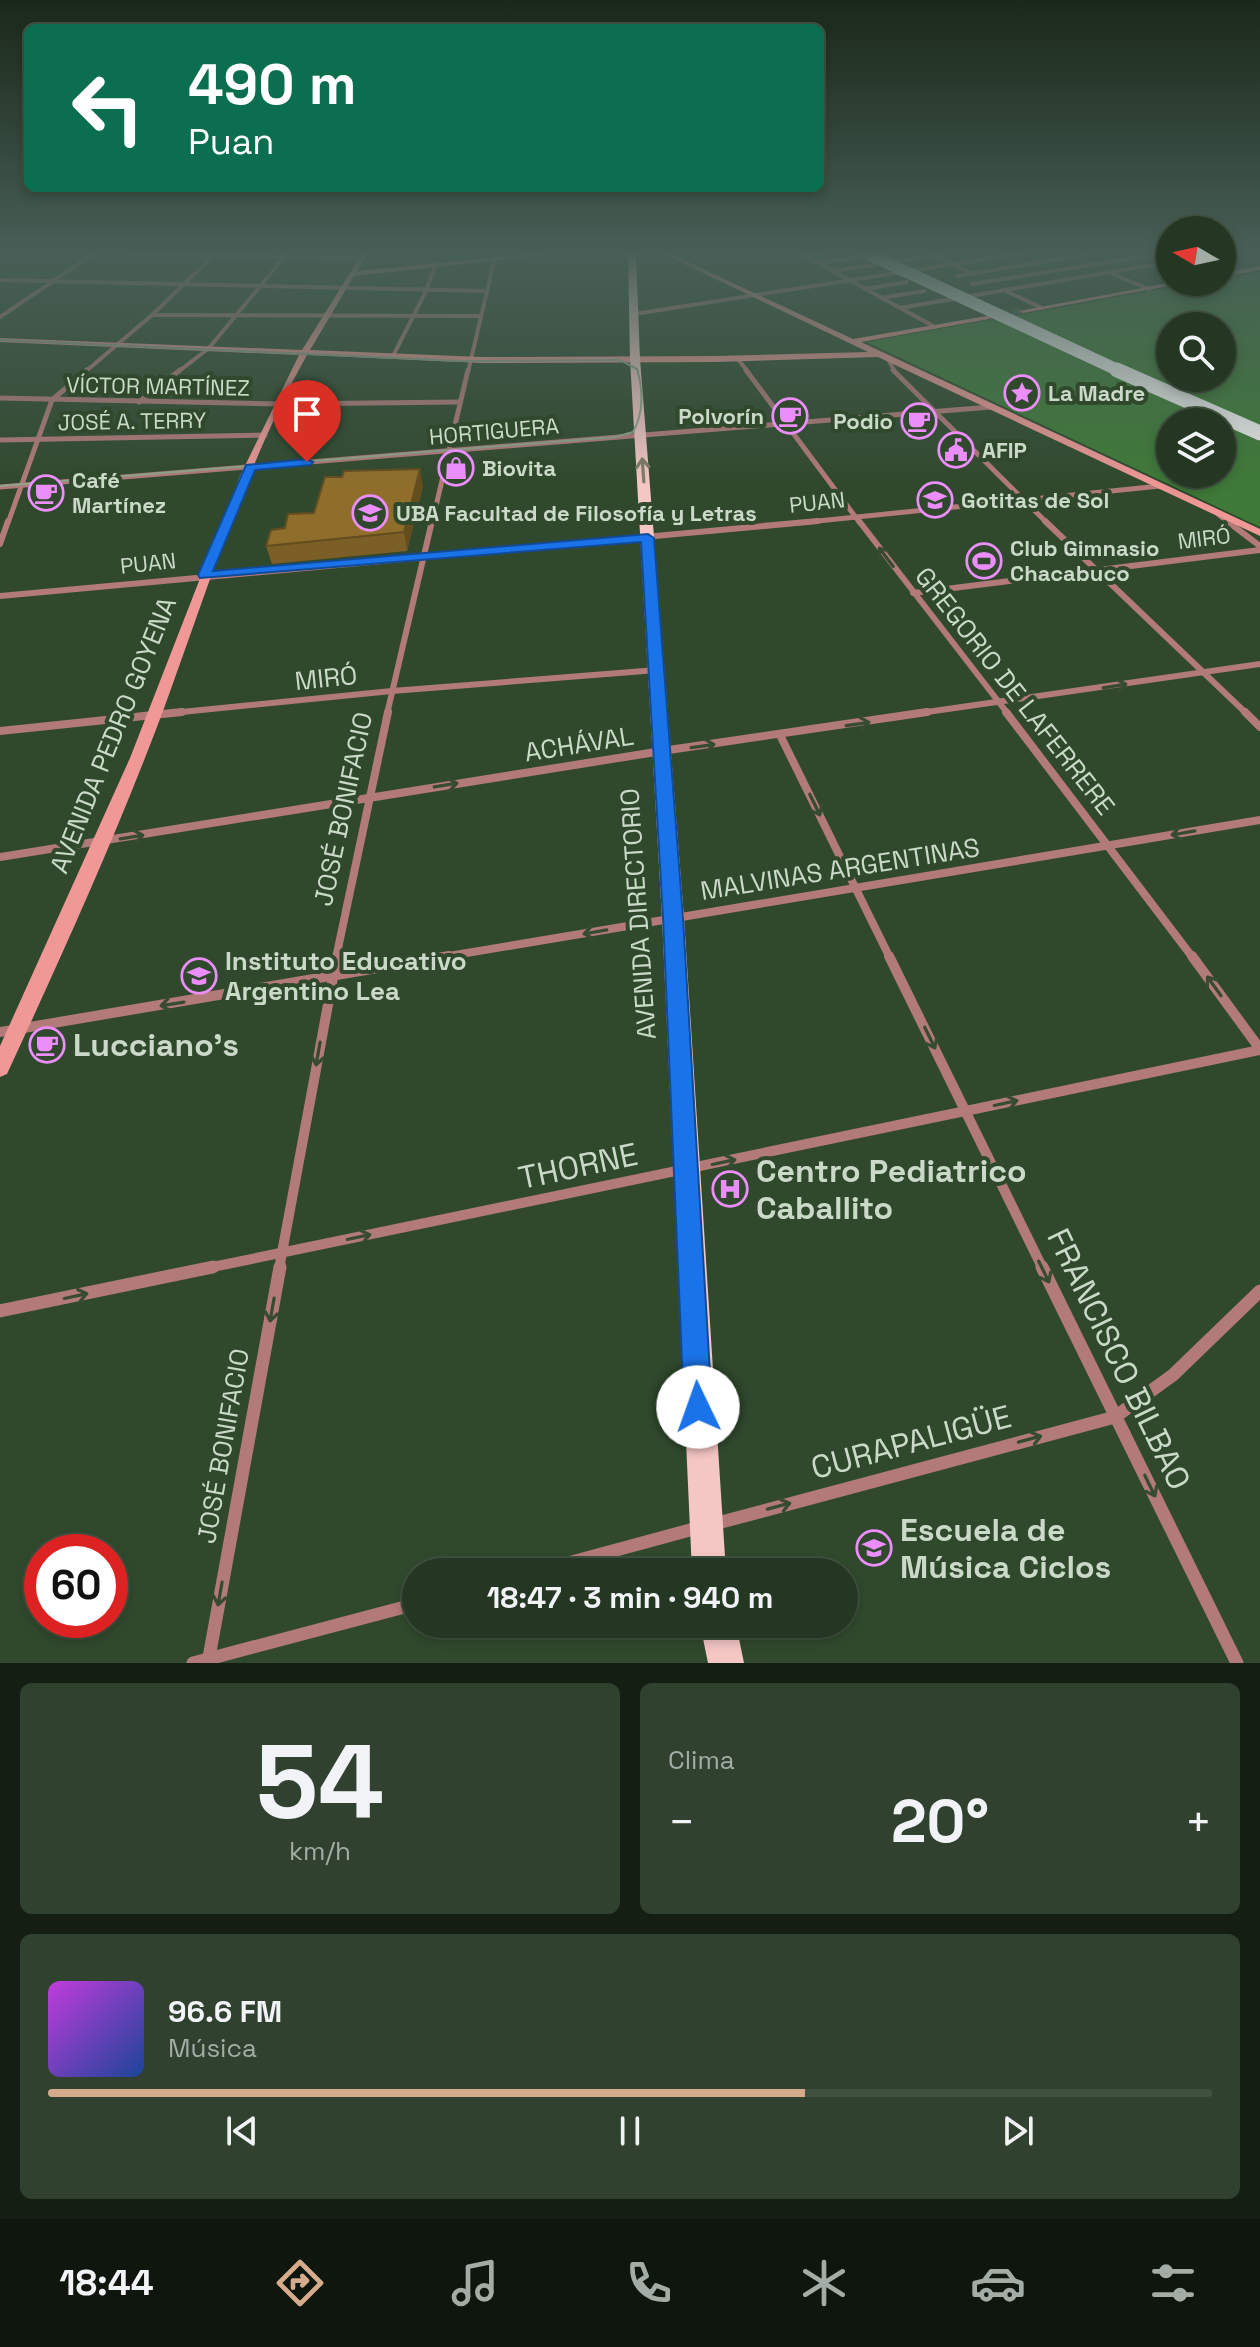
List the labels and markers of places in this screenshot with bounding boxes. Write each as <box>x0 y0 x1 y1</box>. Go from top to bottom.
place icon: La Madre <box>1003 374 1041 412</box>
place label: La Madre <box>1048 379 1145 407</box>
pin <box>273 380 341 462</box>
cafe icon: Polvorín <box>771 397 809 435</box>
place label: Polvorín <box>678 402 764 430</box>
cafe icon: Podio <box>900 402 938 440</box>
place label: Podio <box>833 407 893 435</box>
public building icon: AFIP <box>937 431 975 469</box>
place label: AFIP <box>982 436 1027 464</box>
shop icon: Biovita <box>437 449 475 487</box>
place label: Biovita <box>482 454 557 482</box>
place label: Café Martínez <box>72 466 166 519</box>
cafe icon: Café Martínez <box>27 474 65 512</box>
school or university icon: Gotitas de Sol <box>916 481 954 519</box>
place label: Gotitas de Sol <box>961 486 1109 514</box>
school or university icon: UBA Facultad de Filosofía y Letras <box>351 494 389 532</box>
place label: UBA Facultad de Filosofía y Letras <box>396 499 757 527</box>
place label: Club Gimnasio Chacabuco <box>1010 534 1159 587</box>
sports icon: Club Gimnasio Chacabuco <box>965 542 1003 580</box>
place label: Instituto Educativo Argentino Lea <box>225 944 467 1008</box>
school or university icon: Instituto Educativo Argentino Lea <box>180 957 218 995</box>
place label: Lucciano’s <box>73 1025 239 1065</box>
cafe icon: Lucciano’s <box>28 1026 66 1064</box>
place label: Centro Pediatrico Caballito <box>756 1151 1027 1228</box>
hospital icon: Centro Pediatrico Caballito <box>711 1170 749 1208</box>
place label: Escuela de Música Ciclos <box>900 1510 1111 1587</box>
school or university icon: Escuela de Música Ciclos <box>855 1529 893 1567</box>

